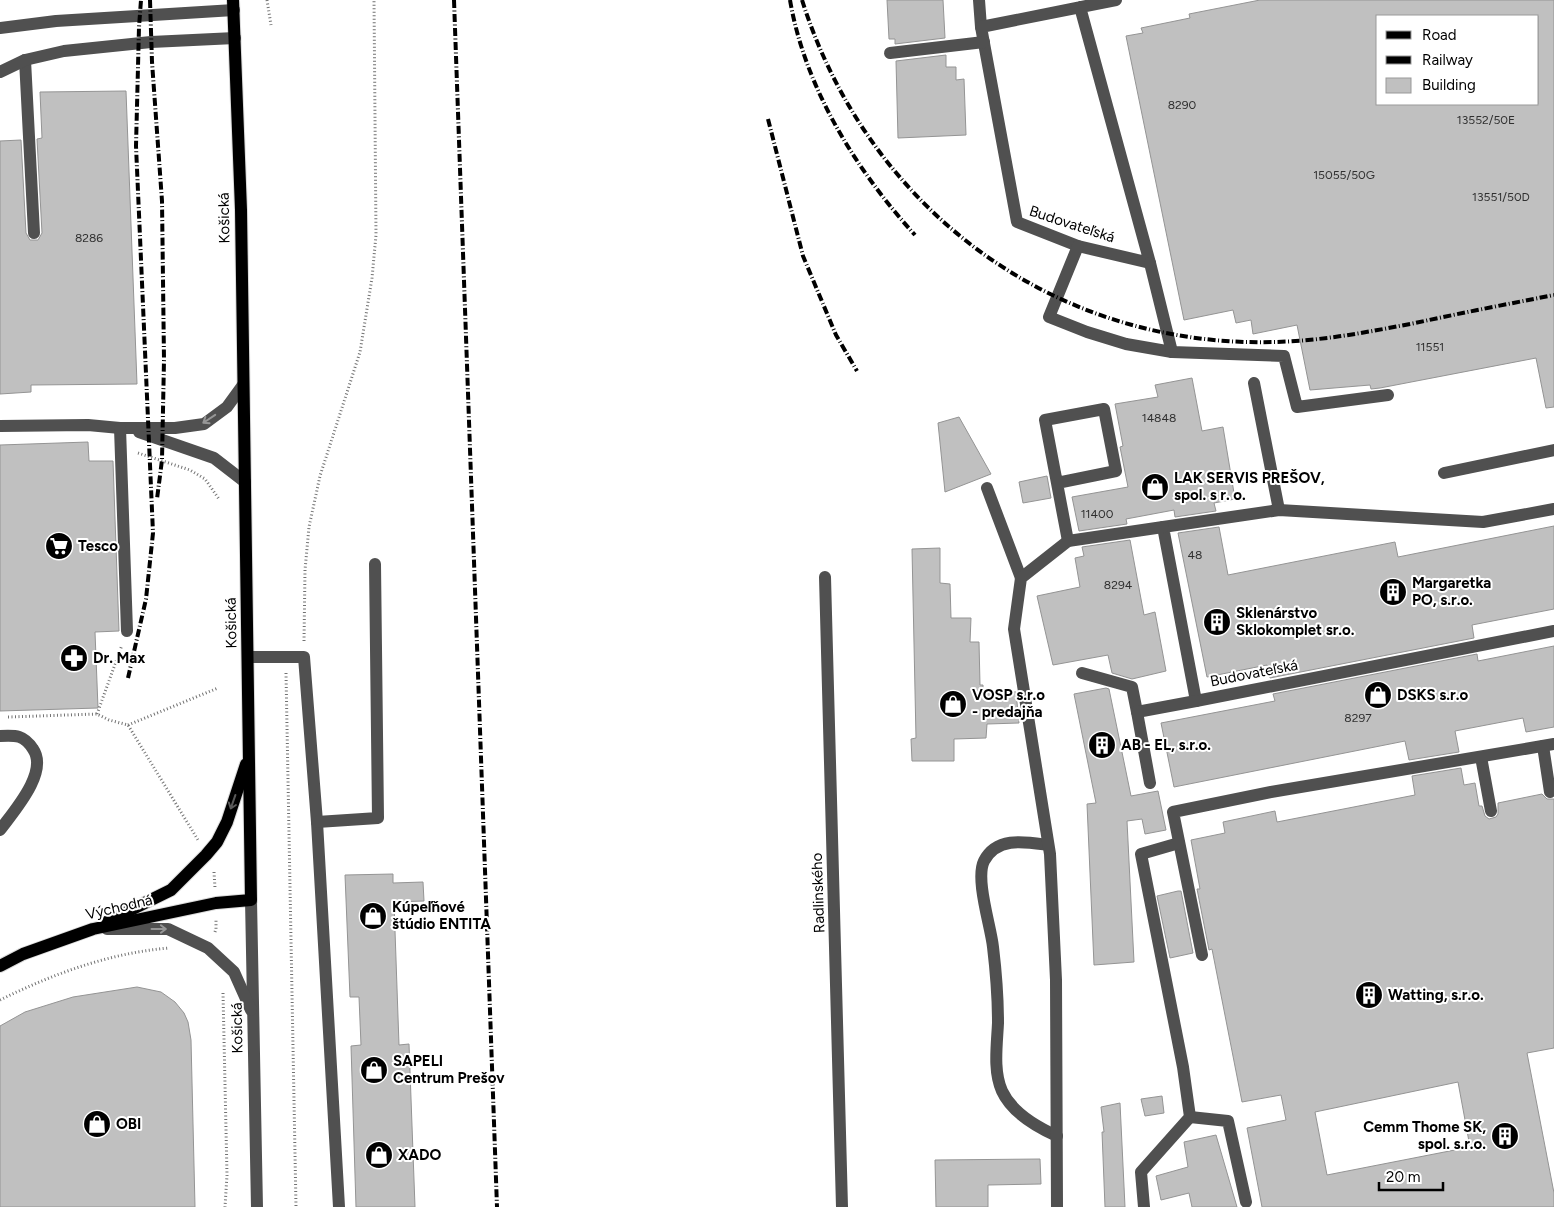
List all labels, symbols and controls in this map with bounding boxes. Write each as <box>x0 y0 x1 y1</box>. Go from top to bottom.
legend <box>1376 15 1539 105</box>
text: Road <box>1422 26 1457 44</box>
text: Railway <box>1422 51 1473 69</box>
text: Building <box>1422 76 1476 94</box>
house number: 8290 <box>1168 98 1197 112</box>
house number: 13552/50E <box>1457 113 1515 127</box>
house number: 15055/50G <box>1313 168 1375 182</box>
house number: 13551/50D <box>1472 190 1530 204</box>
street label: Košická <box>215 192 233 244</box>
street label: Budovateľská <box>1027 202 1117 246</box>
house number: 8286 <box>75 231 103 245</box>
house number: 11551 <box>1416 340 1444 354</box>
house number: 14848 <box>1142 411 1176 425</box>
one-way arrow <box>203 414 217 424</box>
place label: LAK SERVIS PREŠOV, spol. s r. o. <box>1174 469 1325 504</box>
shop icon: LAK SERVIS PREŠOV, spol. s r. o. <box>1140 472 1170 502</box>
house number: 11400 <box>1081 507 1114 521</box>
supermarket icon: Tesco <box>44 531 74 561</box>
place label: Tesco <box>78 537 118 555</box>
house number: 48 <box>1188 548 1202 562</box>
place label: Margaretka PO, s.r.o. <box>1412 574 1491 609</box>
building icon: Margaretka PO, s.r.o. <box>1378 577 1408 607</box>
house number: 8294 <box>1104 578 1133 592</box>
street label: Košická <box>222 597 240 649</box>
place label: Sklenárstvo Sklokomplet sr.o. <box>1236 604 1355 639</box>
building icon: Sklenárstvo Sklokomplet sr.o. <box>1202 607 1232 637</box>
pharmacy icon: Dr. Max <box>59 643 89 673</box>
place label: Dr. Max <box>93 649 145 667</box>
street label: Budovateľská <box>1209 656 1299 690</box>
shop icon: DSKS s.r.o <box>1363 680 1393 710</box>
place label: VOSP s.r.o - predajňa <box>972 686 1045 721</box>
place label: DSKS s.r.o <box>1397 686 1468 704</box>
shop icon: VOSP s.r.o - predajňa <box>938 689 968 719</box>
house number: 8297 <box>1344 711 1372 725</box>
building icon: AB - EL, s.r.o. <box>1087 730 1117 760</box>
place label: AB - EL, s.r.o. <box>1121 736 1211 754</box>
one-way arrow <box>228 794 237 809</box>
street label: Radlinského <box>808 852 828 933</box>
street label: Východná <box>84 891 154 923</box>
place label: Kúpeľňové štúdio ENTITA <box>392 898 491 933</box>
shop icon: Kúpeľňové štúdio ENTITA <box>358 901 388 931</box>
one-way arrow <box>150 924 167 934</box>
building icon: Watting, s.r.o. <box>1354 980 1384 1010</box>
place label: Watting, s.r.o. <box>1388 986 1484 1004</box>
street label: Košická <box>228 1002 246 1054</box>
place label: SAPELI Centrum Prešov <box>393 1052 505 1087</box>
shop icon: SAPELI Centrum Prešov <box>359 1055 389 1085</box>
shop icon: OBI <box>82 1109 112 1139</box>
place label: OBI <box>116 1115 141 1133</box>
place label: Cemm Thome SK, spol. s.r.o. <box>1363 1118 1486 1153</box>
building icon: Cemm Thome SK, spol. s.r.o. <box>1490 1121 1520 1151</box>
shop icon: XADO <box>364 1140 394 1170</box>
place label: XADO <box>398 1146 441 1164</box>
scale bar <box>1379 1160 1443 1192</box>
text: 20 m <box>1386 1168 1420 1186</box>

